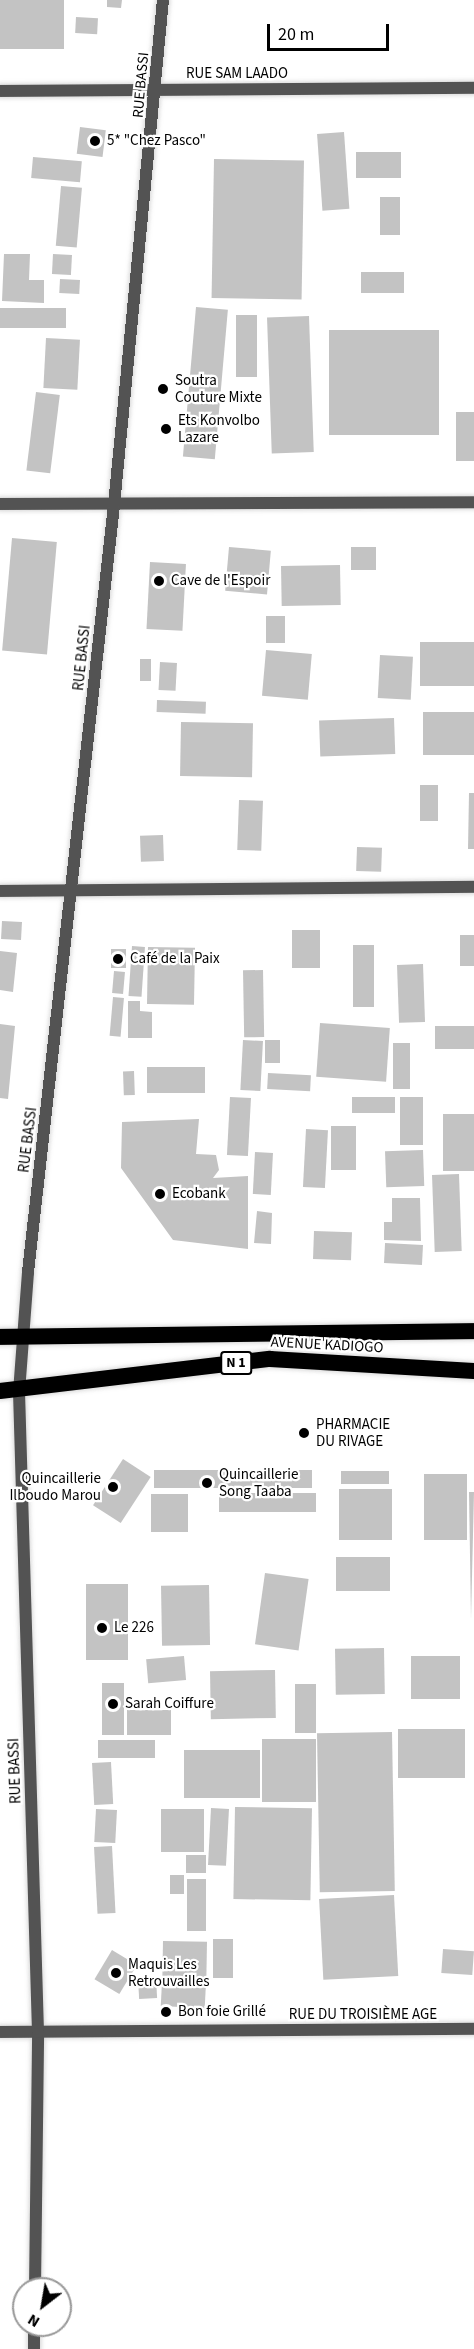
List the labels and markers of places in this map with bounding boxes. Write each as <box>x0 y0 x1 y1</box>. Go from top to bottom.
place label: 5* "Chez Pasco" <box>107 132 206 150</box>
marker: 5* "Chez Pasco" <box>88 134 102 148</box>
place label: Soutra Couture Mixte <box>175 371 262 406</box>
marker: Soutra Couture Mixte <box>156 382 170 396</box>
place label: Ets Konvolbo Lazare <box>178 411 260 446</box>
marker: Ets Konvolbo Lazare <box>159 422 173 436</box>
place label: Cave de l'Espoir <box>171 572 270 590</box>
marker: Cave de l'Espoir <box>152 574 166 588</box>
place label: Café de la Paix <box>130 950 220 968</box>
marker: Café de la Paix <box>111 952 125 966</box>
place label: Ecobank <box>172 1185 226 1203</box>
marker: Ecobank <box>153 1187 167 1201</box>
place label: PHARMACIE DU RIVAGE <box>316 1415 390 1450</box>
marker: PHARMACIE DU RIVAGE <box>297 1426 311 1440</box>
place label: Quincaillerie Song Taaba <box>219 1465 298 1500</box>
place label: Quincaillerie Ilboudo Marou <box>9 1469 101 1504</box>
marker: Quincaillerie Song Taaba <box>200 1476 214 1490</box>
marker: Quincaillerie Ilboudo Marou <box>106 1480 120 1494</box>
place label: Le 226 <box>114 1619 154 1637</box>
marker: Le 226 <box>95 1621 109 1635</box>
place label: Sarah Coiffure <box>125 1695 214 1713</box>
marker: Sarah Coiffure <box>106 1697 120 1711</box>
place label: Maquis Les Retrouvailles <box>128 1955 209 1990</box>
marker: Maquis Les Retrouvailles <box>109 1966 123 1980</box>
place label: Bon foie Grillé <box>178 2003 266 2021</box>
marker: Bon foie Grillé <box>159 2005 173 2019</box>

